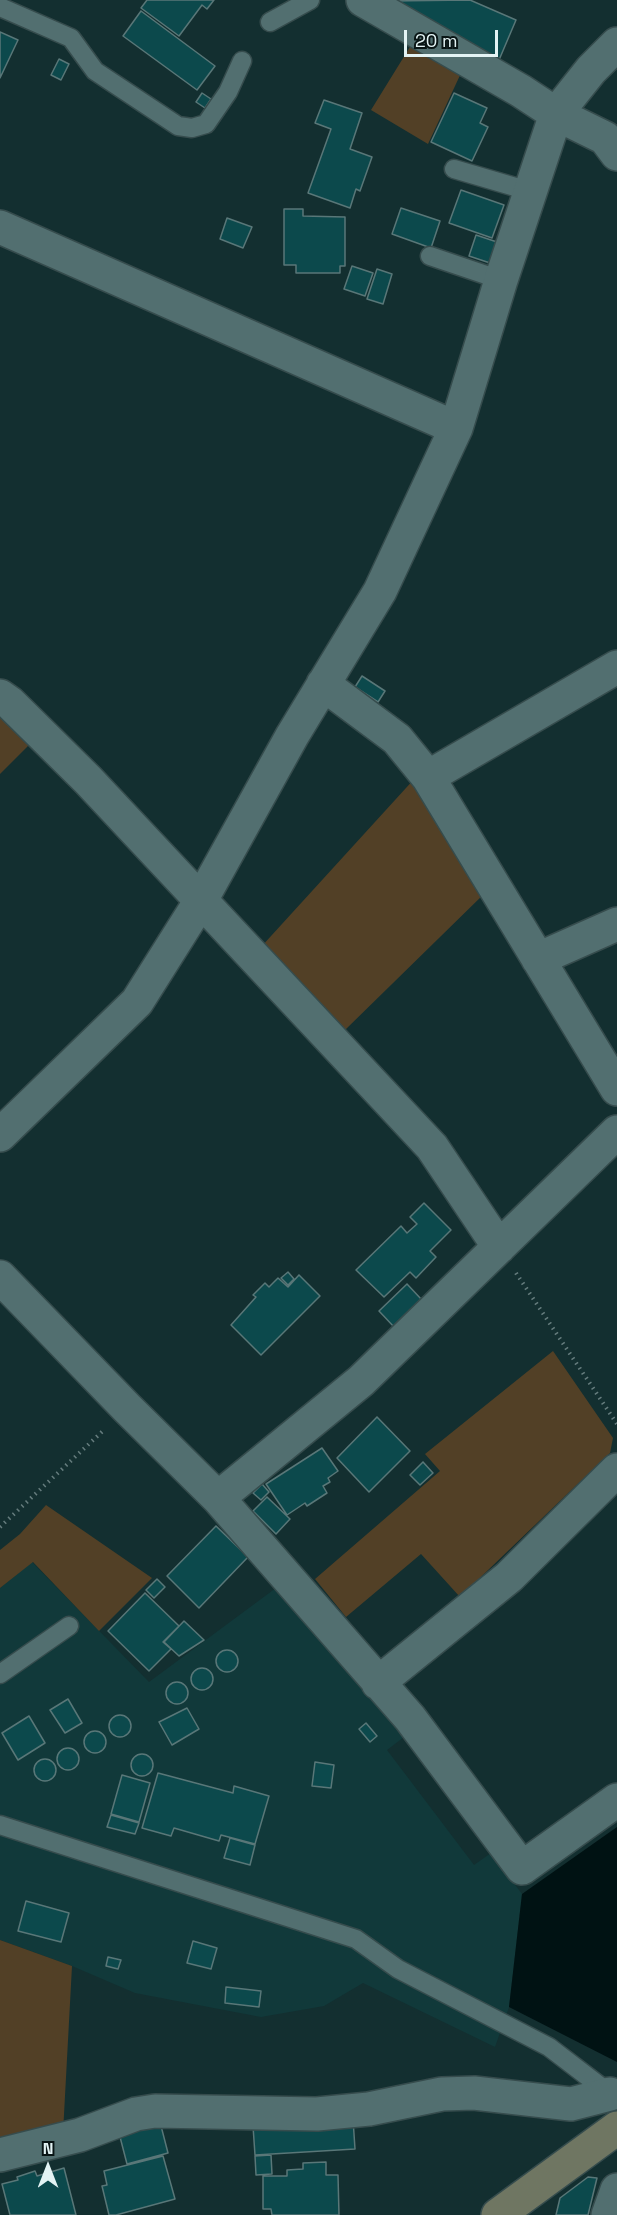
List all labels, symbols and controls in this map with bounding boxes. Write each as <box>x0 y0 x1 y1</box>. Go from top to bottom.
scale bar <box>407 18 502 56</box>
text: 20 m <box>415 29 458 52</box>
north arrow <box>18 2137 78 2197</box>
text: N <box>43 2138 53 2159</box>

